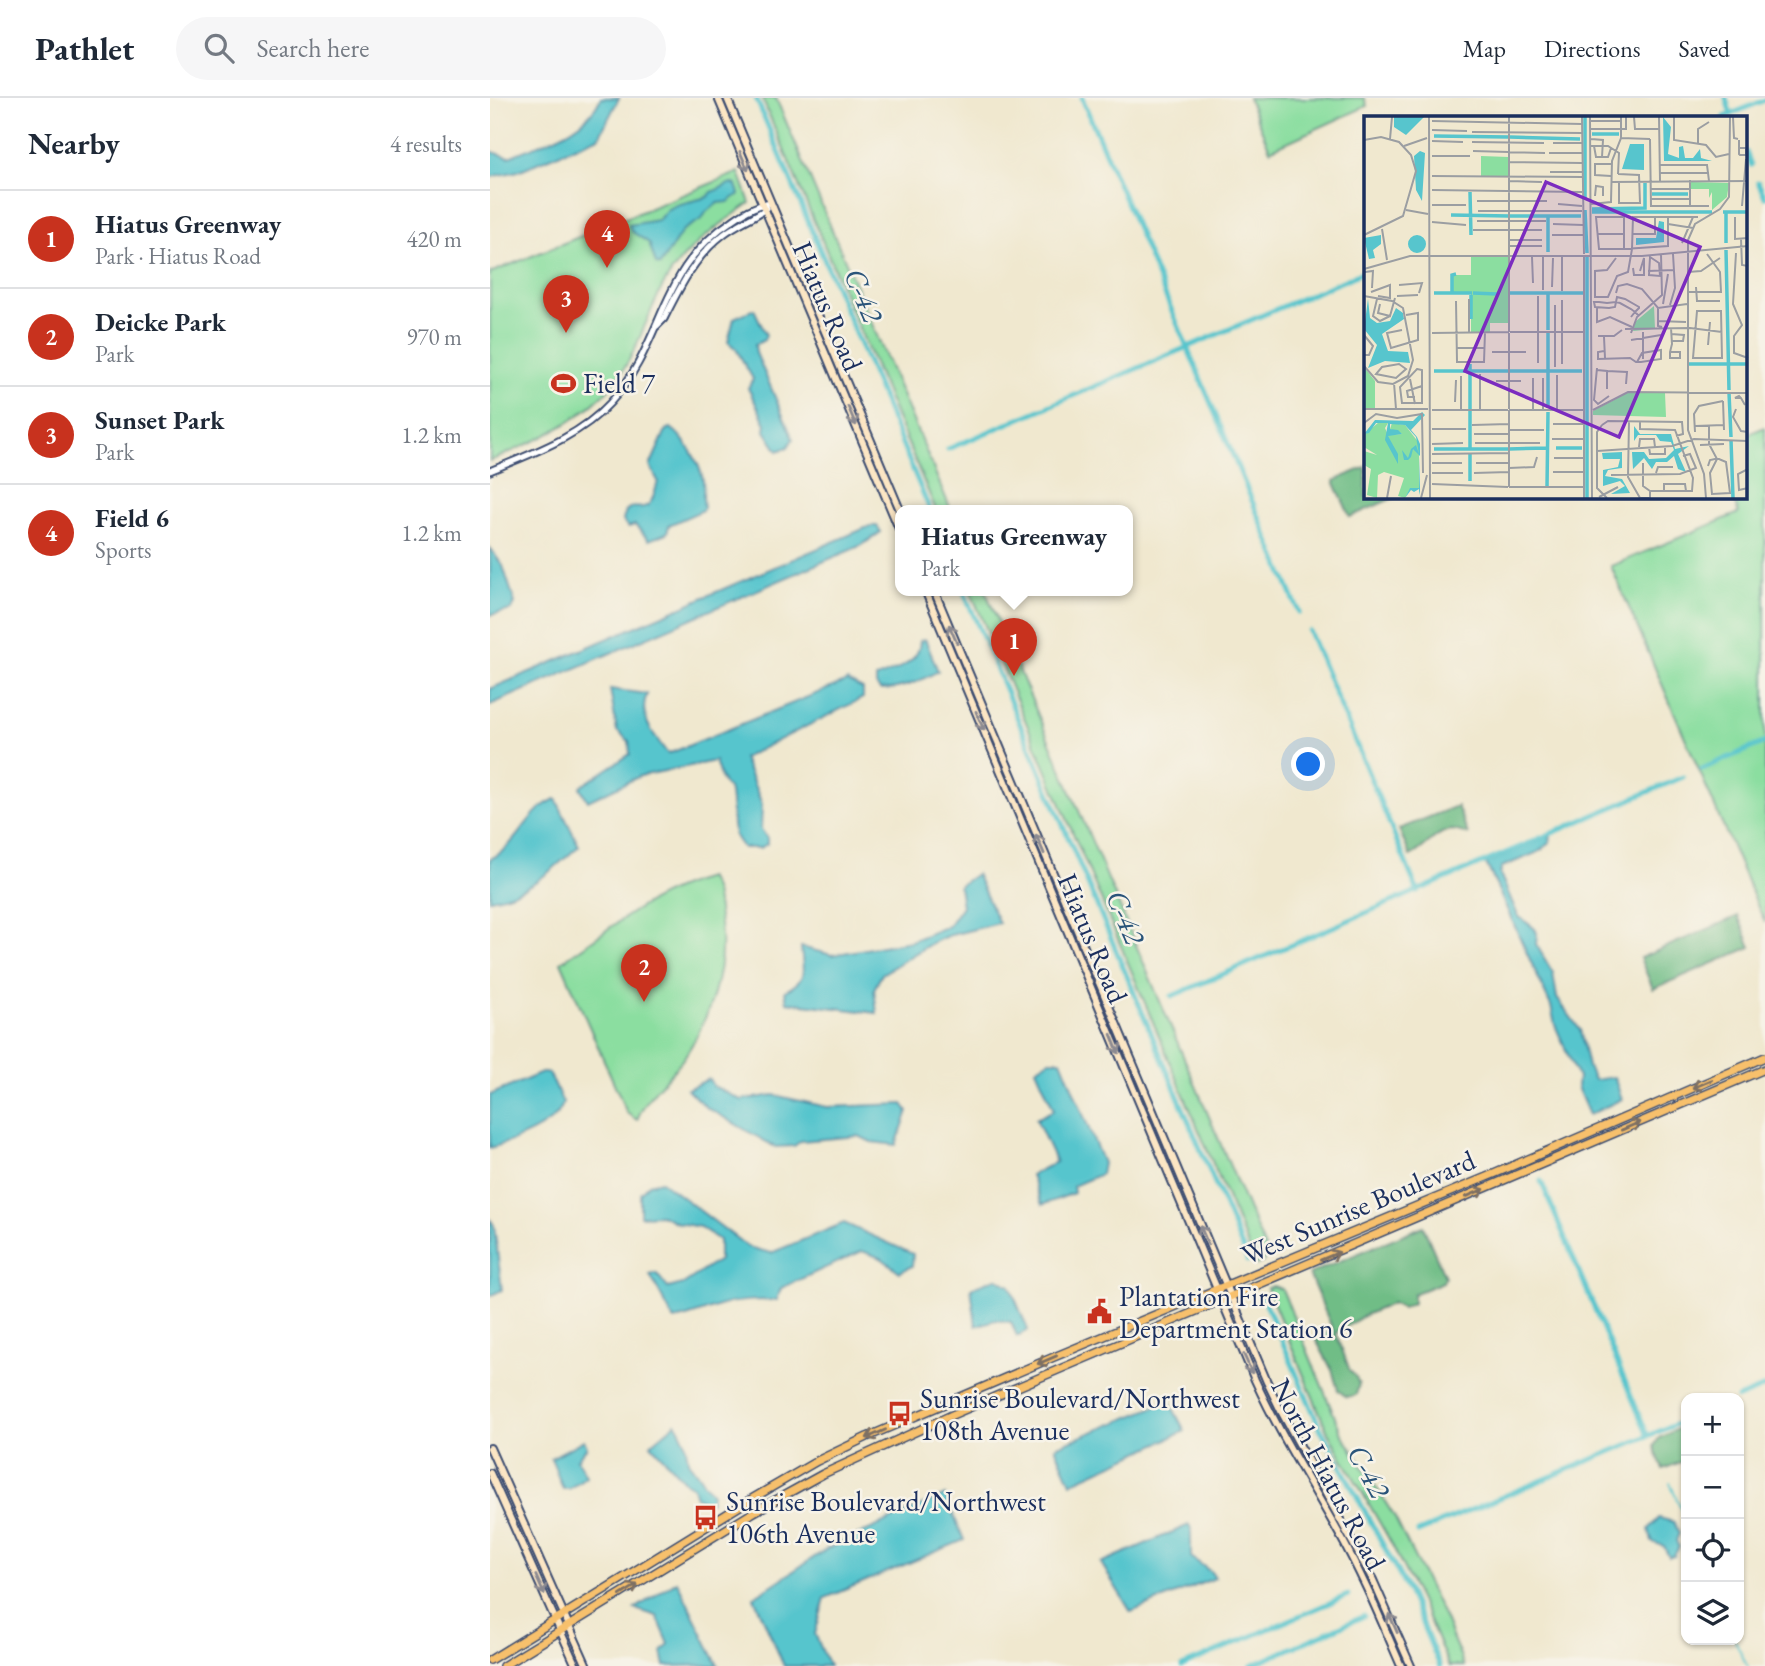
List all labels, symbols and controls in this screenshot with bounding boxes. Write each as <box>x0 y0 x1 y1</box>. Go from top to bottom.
search box <box>176 17 666 80</box>
text: Pathlet <box>35 27 134 70</box>
icon: search <box>200 29 238 67</box>
text: Search here <box>256 31 369 65</box>
text: Map <box>1463 33 1506 64</box>
text: Directions <box>1544 33 1641 64</box>
text: Saved <box>1679 33 1730 64</box>
inset map <box>1364 116 1748 499</box>
text: Nearby <box>28 124 120 163</box>
text: 4 results <box>390 129 462 159</box>
one-way arrow <box>739 150 752 171</box>
text: Hiatus Greenway <box>95 207 281 241</box>
pin: 4 <box>584 210 630 268</box>
text: 1 <box>45 224 57 254</box>
text: 420 m <box>406 224 462 254</box>
street label: Hiatus Road <box>785 236 872 377</box>
text: Park · Hiatus Road <box>95 241 261 271</box>
water label: C-42 <box>835 262 893 330</box>
pin: 3 <box>543 275 589 333</box>
text: Deicke Park <box>95 305 226 339</box>
text: 2 <box>45 322 57 352</box>
text: 970 m <box>406 322 462 352</box>
text: Park <box>95 339 134 369</box>
place label: Field 7 <box>583 365 656 401</box>
sports icon: Field 7 <box>549 369 577 397</box>
text: Sunset Park <box>95 403 224 437</box>
one-way arrow <box>846 404 859 426</box>
text: 3 <box>45 420 57 450</box>
text: 1.2 km <box>401 420 462 450</box>
text: Park <box>95 437 134 467</box>
text: Field 6 <box>95 501 169 535</box>
popup <box>895 505 1133 596</box>
text: 4 <box>45 518 57 548</box>
text: 1.2 km <box>401 518 462 548</box>
text: Hiatus Greenway <box>921 519 1107 553</box>
text: Sports <box>95 535 151 565</box>
text: Park <box>921 553 960 583</box>
pin: 1 <box>991 618 1037 676</box>
one-way arrow <box>945 624 958 645</box>
one-way arrow <box>974 710 987 731</box>
your location <box>1291 747 1325 781</box>
one-way arrow <box>1033 834 1046 855</box>
street label: Hiatus Road <box>1050 868 1137 1009</box>
water label: C-42 <box>1097 884 1155 952</box>
pin: 2 <box>621 944 667 1002</box>
one-way arrow <box>1109 1033 1122 1054</box>
one-way arrow <box>1692 1078 1714 1091</box>
one-way arrow <box>1620 1119 1641 1132</box>
street label: West Sunrise Boulevard <box>1236 1141 1481 1273</box>
one-way arrow <box>1464 1186 1485 1199</box>
one-way arrow <box>1197 1224 1210 1246</box>
one-way arrow <box>1318 1248 1340 1261</box>
place label: Plantation Fire Department Station 6 <box>1119 1278 1353 1346</box>
public building icon: Plantation Fire Department Station 6 <box>1085 1298 1113 1326</box>
one-way arrow <box>1242 1353 1255 1375</box>
one-way arrow <box>1037 1354 1059 1367</box>
street label: North Hiatus Road <box>1263 1372 1395 1577</box>
place label: Sunrise Boulevard/Northwest 108th Avenue <box>920 1380 1240 1448</box>
map controls <box>1681 1393 1744 1645</box>
button: + <box>1681 1393 1744 1456</box>
bus stop icon: Sunrise Boulevard/Northwest 108th Avenue <box>886 1400 914 1428</box>
one-way arrow <box>866 1428 887 1441</box>
water label: C-42 <box>1338 1437 1400 1506</box>
button: − <box>1681 1456 1744 1519</box>
place label: Sunrise Boulevard/Northwest 106th Avenue <box>726 1483 1046 1551</box>
bus stop icon: Sunrise Boulevard/Northwest 106th Avenue <box>692 1503 720 1531</box>
button: locate <box>1681 1519 1744 1582</box>
one-way arrow <box>534 1574 547 1596</box>
button: layers <box>1681 1582 1744 1645</box>
one-way arrow <box>618 1583 638 1597</box>
one-way arrow <box>1386 1612 1399 1634</box>

